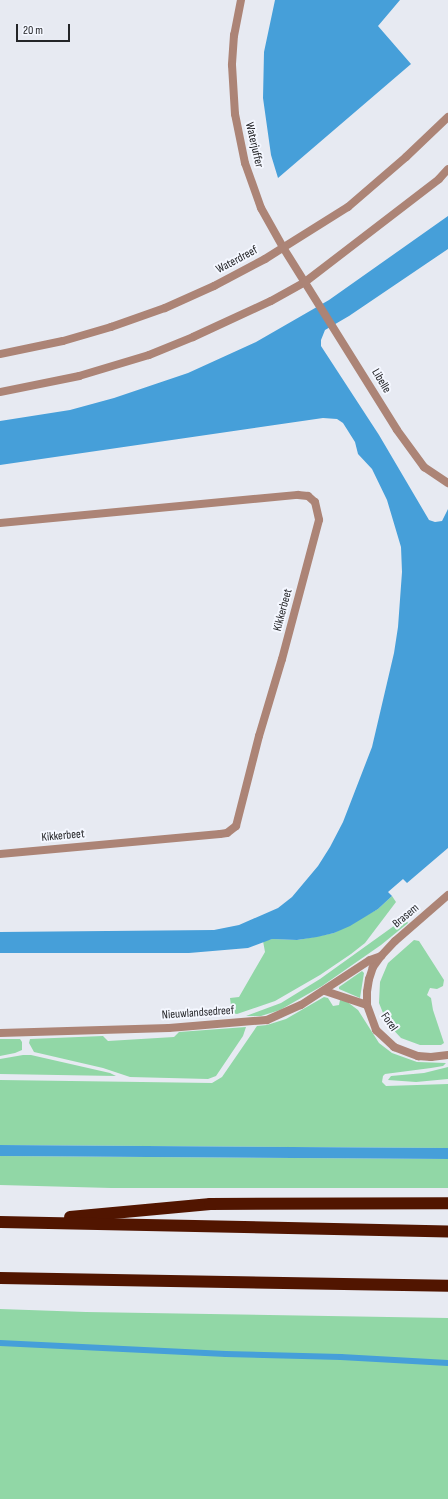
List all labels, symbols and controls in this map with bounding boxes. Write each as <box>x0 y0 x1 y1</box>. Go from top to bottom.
scale bar <box>18 16 72 42</box>
text: 20 m <box>23 23 43 38</box>
street label: Waterjuffer <box>242 121 266 169</box>
street label: Waterdreef <box>214 243 260 277</box>
street label: Libelle <box>368 366 394 396</box>
street label: Kikkerbeet <box>270 587 296 633</box>
street label: Kikkerbeet <box>41 827 85 845</box>
street label: Brasem <box>390 901 422 931</box>
street label: Nieuwlandsedreef <box>161 1003 235 1023</box>
street label: Forel <box>377 1010 401 1034</box>

